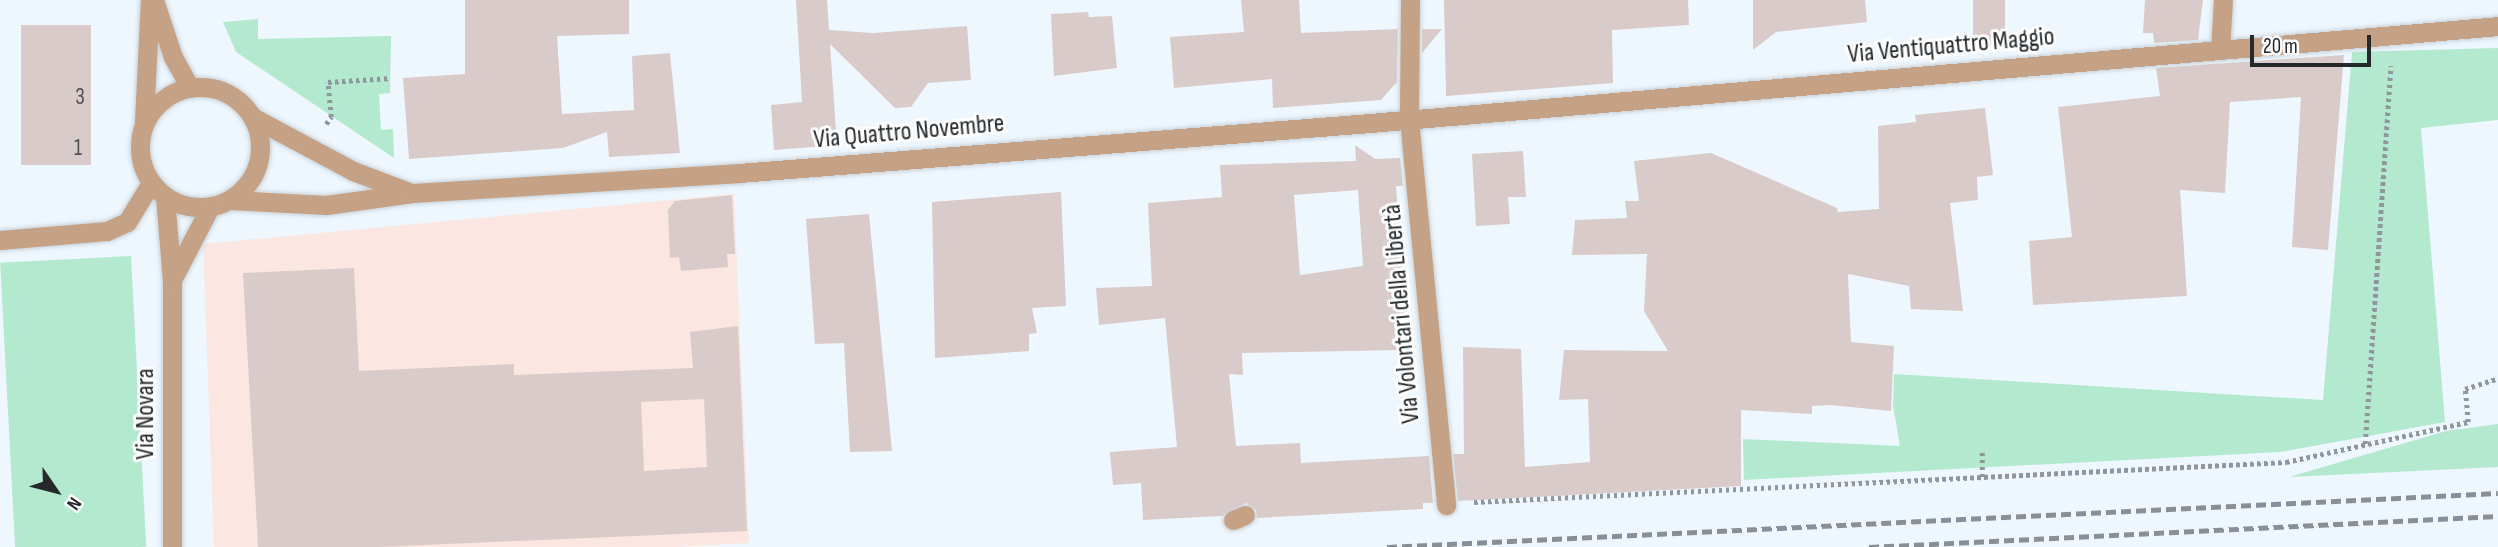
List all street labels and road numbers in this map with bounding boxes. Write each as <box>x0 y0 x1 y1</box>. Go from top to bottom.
street label: Via Ventiquattro Maggio <box>1846 21 2056 71</box>
street label: Via Quattro Novembre <box>812 108 1006 156</box>
street label: Via Volontari della Libertà <box>1377 203 1427 425</box>
street label: Via Novara <box>130 368 162 460</box>

